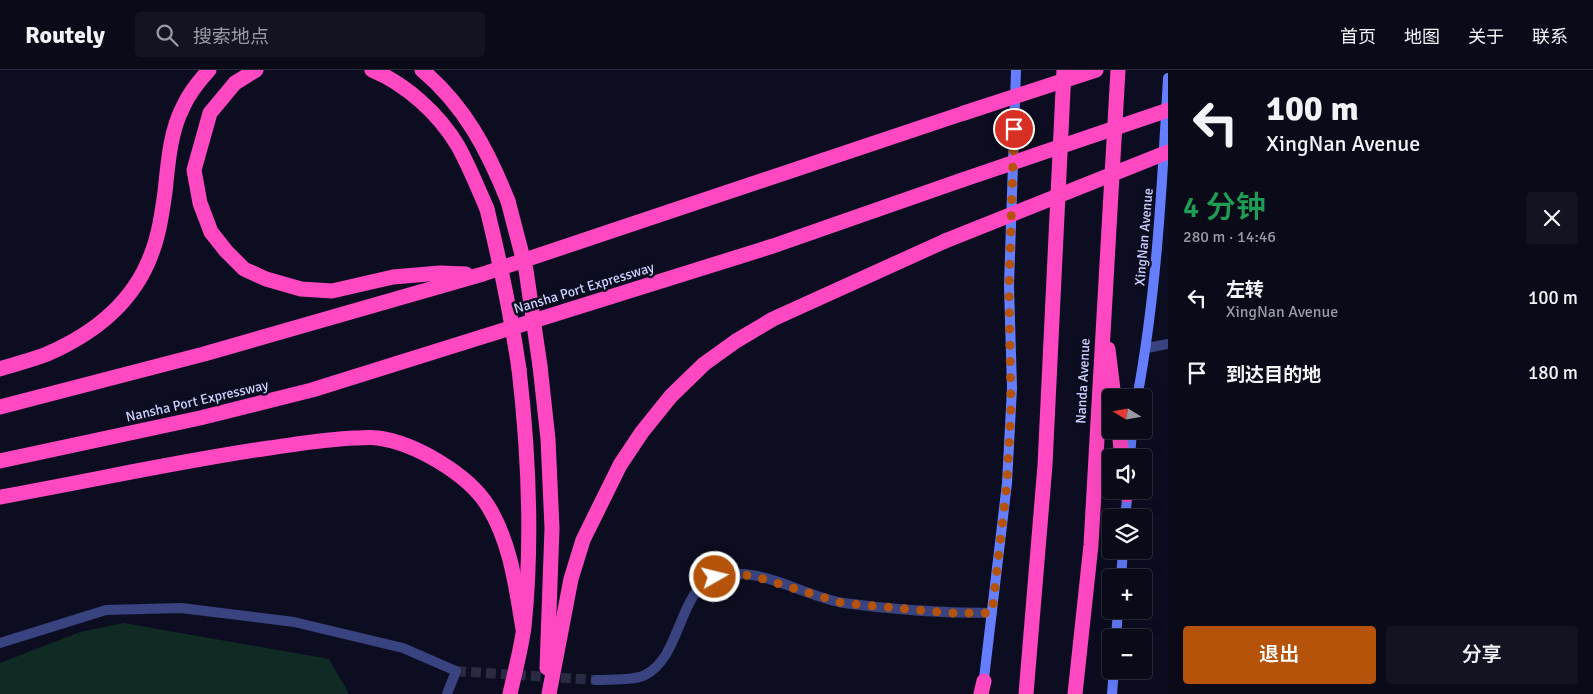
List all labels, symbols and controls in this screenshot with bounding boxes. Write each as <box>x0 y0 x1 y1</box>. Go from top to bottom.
search box <box>135 12 485 57</box>
text: Routely <box>25 20 105 50</box>
icon: search <box>153 21 181 49</box>
text: 搜索地点 <box>193 25 269 49</box>
text: 首页 <box>1340 26 1376 48</box>
text: 地图 <box>1404 26 1440 48</box>
text: 关于 <box>1468 26 1504 48</box>
text: 联系 <box>1532 26 1568 48</box>
text: 100 m <box>1266 87 1359 130</box>
icon: left <box>1183 90 1248 155</box>
pin <box>993 108 1035 150</box>
icon: arrive <box>1000 115 1028 143</box>
text: XingNan Avenue <box>1266 130 1420 157</box>
street label: XingNan Avenue <box>1131 187 1157 287</box>
text: 4 分钟 <box>1183 189 1266 226</box>
button: close <box>1526 192 1578 244</box>
text: 280 m · 14:46 <box>1183 227 1276 247</box>
street label: Nansha Port Expressway <box>512 258 657 317</box>
text: 左转 <box>1226 278 1264 302</box>
icon: left <box>1183 284 1211 312</box>
text: 100 m <box>1528 286 1578 310</box>
text: XingNan Avenue <box>1226 302 1338 322</box>
street label: Nanda Avenue <box>1072 338 1094 424</box>
icon: arrive <box>1183 359 1211 387</box>
text: 180 m <box>1528 361 1578 385</box>
text: 到达目的地 <box>1226 363 1321 387</box>
street label: Nansha Port Expressway <box>124 376 270 426</box>
north arrow <box>1102 389 1152 439</box>
map controls <box>1102 389 1152 679</box>
button: sound <box>1102 449 1152 499</box>
button: layers <box>1102 509 1152 559</box>
position arrow <box>688 550 740 602</box>
button: + <box>1102 569 1152 619</box>
button: 退出 <box>1183 626 1376 684</box>
button: 分享 <box>1386 626 1578 684</box>
button: − <box>1102 629 1152 679</box>

